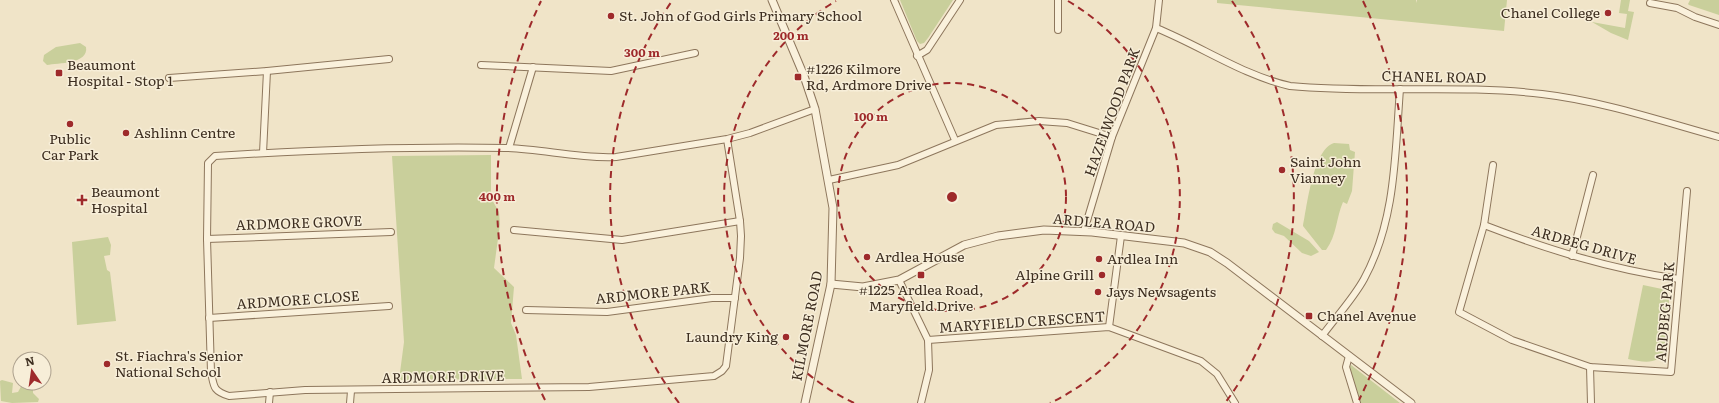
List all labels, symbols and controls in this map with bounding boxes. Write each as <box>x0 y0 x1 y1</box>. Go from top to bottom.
place label: Chanel College <box>1501 2 1600 22</box>
place label: St. John of God Girls Primary School <box>619 5 862 25</box>
marker: Chanel College <box>1603 8 1613 18</box>
marker: St. John of God Girls Primary School <box>606 11 616 21</box>
text: 200 m <box>773 26 809 44</box>
text: 300 m <box>624 43 660 61</box>
street label: HAZELWOOD PARK <box>1078 44 1144 179</box>
place label: Beaumont Hospital - Stop 1 <box>67 54 173 90</box>
place label: #1226 Kilmore Rd, Ardmore Drive <box>806 58 932 94</box>
street label: CHANEL ROAD <box>1381 65 1487 87</box>
marker: Beaumont Hospital - Stop 1 <box>54 68 64 78</box>
marker: #1226 Kilmore Rd, Ardmore Drive <box>793 72 803 82</box>
text: 100 m <box>854 107 888 125</box>
marker: Public Car Park <box>65 119 75 129</box>
place label: Ashlinn Centre <box>134 122 235 142</box>
place label: Public Car Park <box>41 128 99 164</box>
marker: Ashlinn Centre <box>121 128 131 138</box>
place label: Saint John Vianney <box>1290 151 1361 187</box>
marker: Saint John Vianney <box>1277 165 1287 175</box>
place label: Beaumont Hospital <box>91 181 160 217</box>
text: 400 m <box>479 187 515 205</box>
centre of rings <box>945 190 959 204</box>
marker: Beaumont Hospital <box>76 194 88 206</box>
street label: ARDLEA ROAD <box>1052 208 1156 236</box>
street label: ARDMORE GROVE <box>235 210 363 234</box>
street label: ARDBEG DRIVE <box>1529 219 1639 269</box>
place label: Ardlea House <box>875 246 964 266</box>
place label: Ardlea Inn <box>1107 248 1178 268</box>
marker: Ardlea House <box>862 252 872 262</box>
marker: Ardlea Inn <box>1094 254 1104 264</box>
street label: ARDBEG PARK <box>1650 260 1678 363</box>
place label: Alpine Grill <box>1015 264 1094 284</box>
street label: KILMORE ROAD <box>786 269 827 383</box>
marker: #1225 Ardlea Road, Maryfield Drive <box>916 270 926 280</box>
marker: Alpine Grill <box>1097 270 1107 280</box>
street label: ARDMORE PARK <box>594 276 712 308</box>
place label: #1225 Ardlea Road, Maryfield Drive <box>858 279 984 315</box>
place label: Jays Newsagents <box>1106 281 1216 301</box>
street label: ARDMORE CLOSE <box>236 285 360 313</box>
marker: Jays Newsagents <box>1093 287 1103 297</box>
street label: MARYFIELD CRESCENT <box>938 305 1106 337</box>
place label: Chanel Avenue <box>1317 305 1416 325</box>
marker: Chanel Avenue <box>1304 311 1314 321</box>
place label: Laundry King <box>686 326 778 346</box>
marker: Laundry King <box>781 332 791 342</box>
place label: St. Fiachra's Senior National School <box>115 345 243 381</box>
north arrow <box>12 351 52 391</box>
text: N <box>23 351 36 369</box>
marker: St. Fiachra's Senior National School <box>102 359 112 369</box>
street label: ARDMORE DRIVE <box>381 365 505 387</box>

